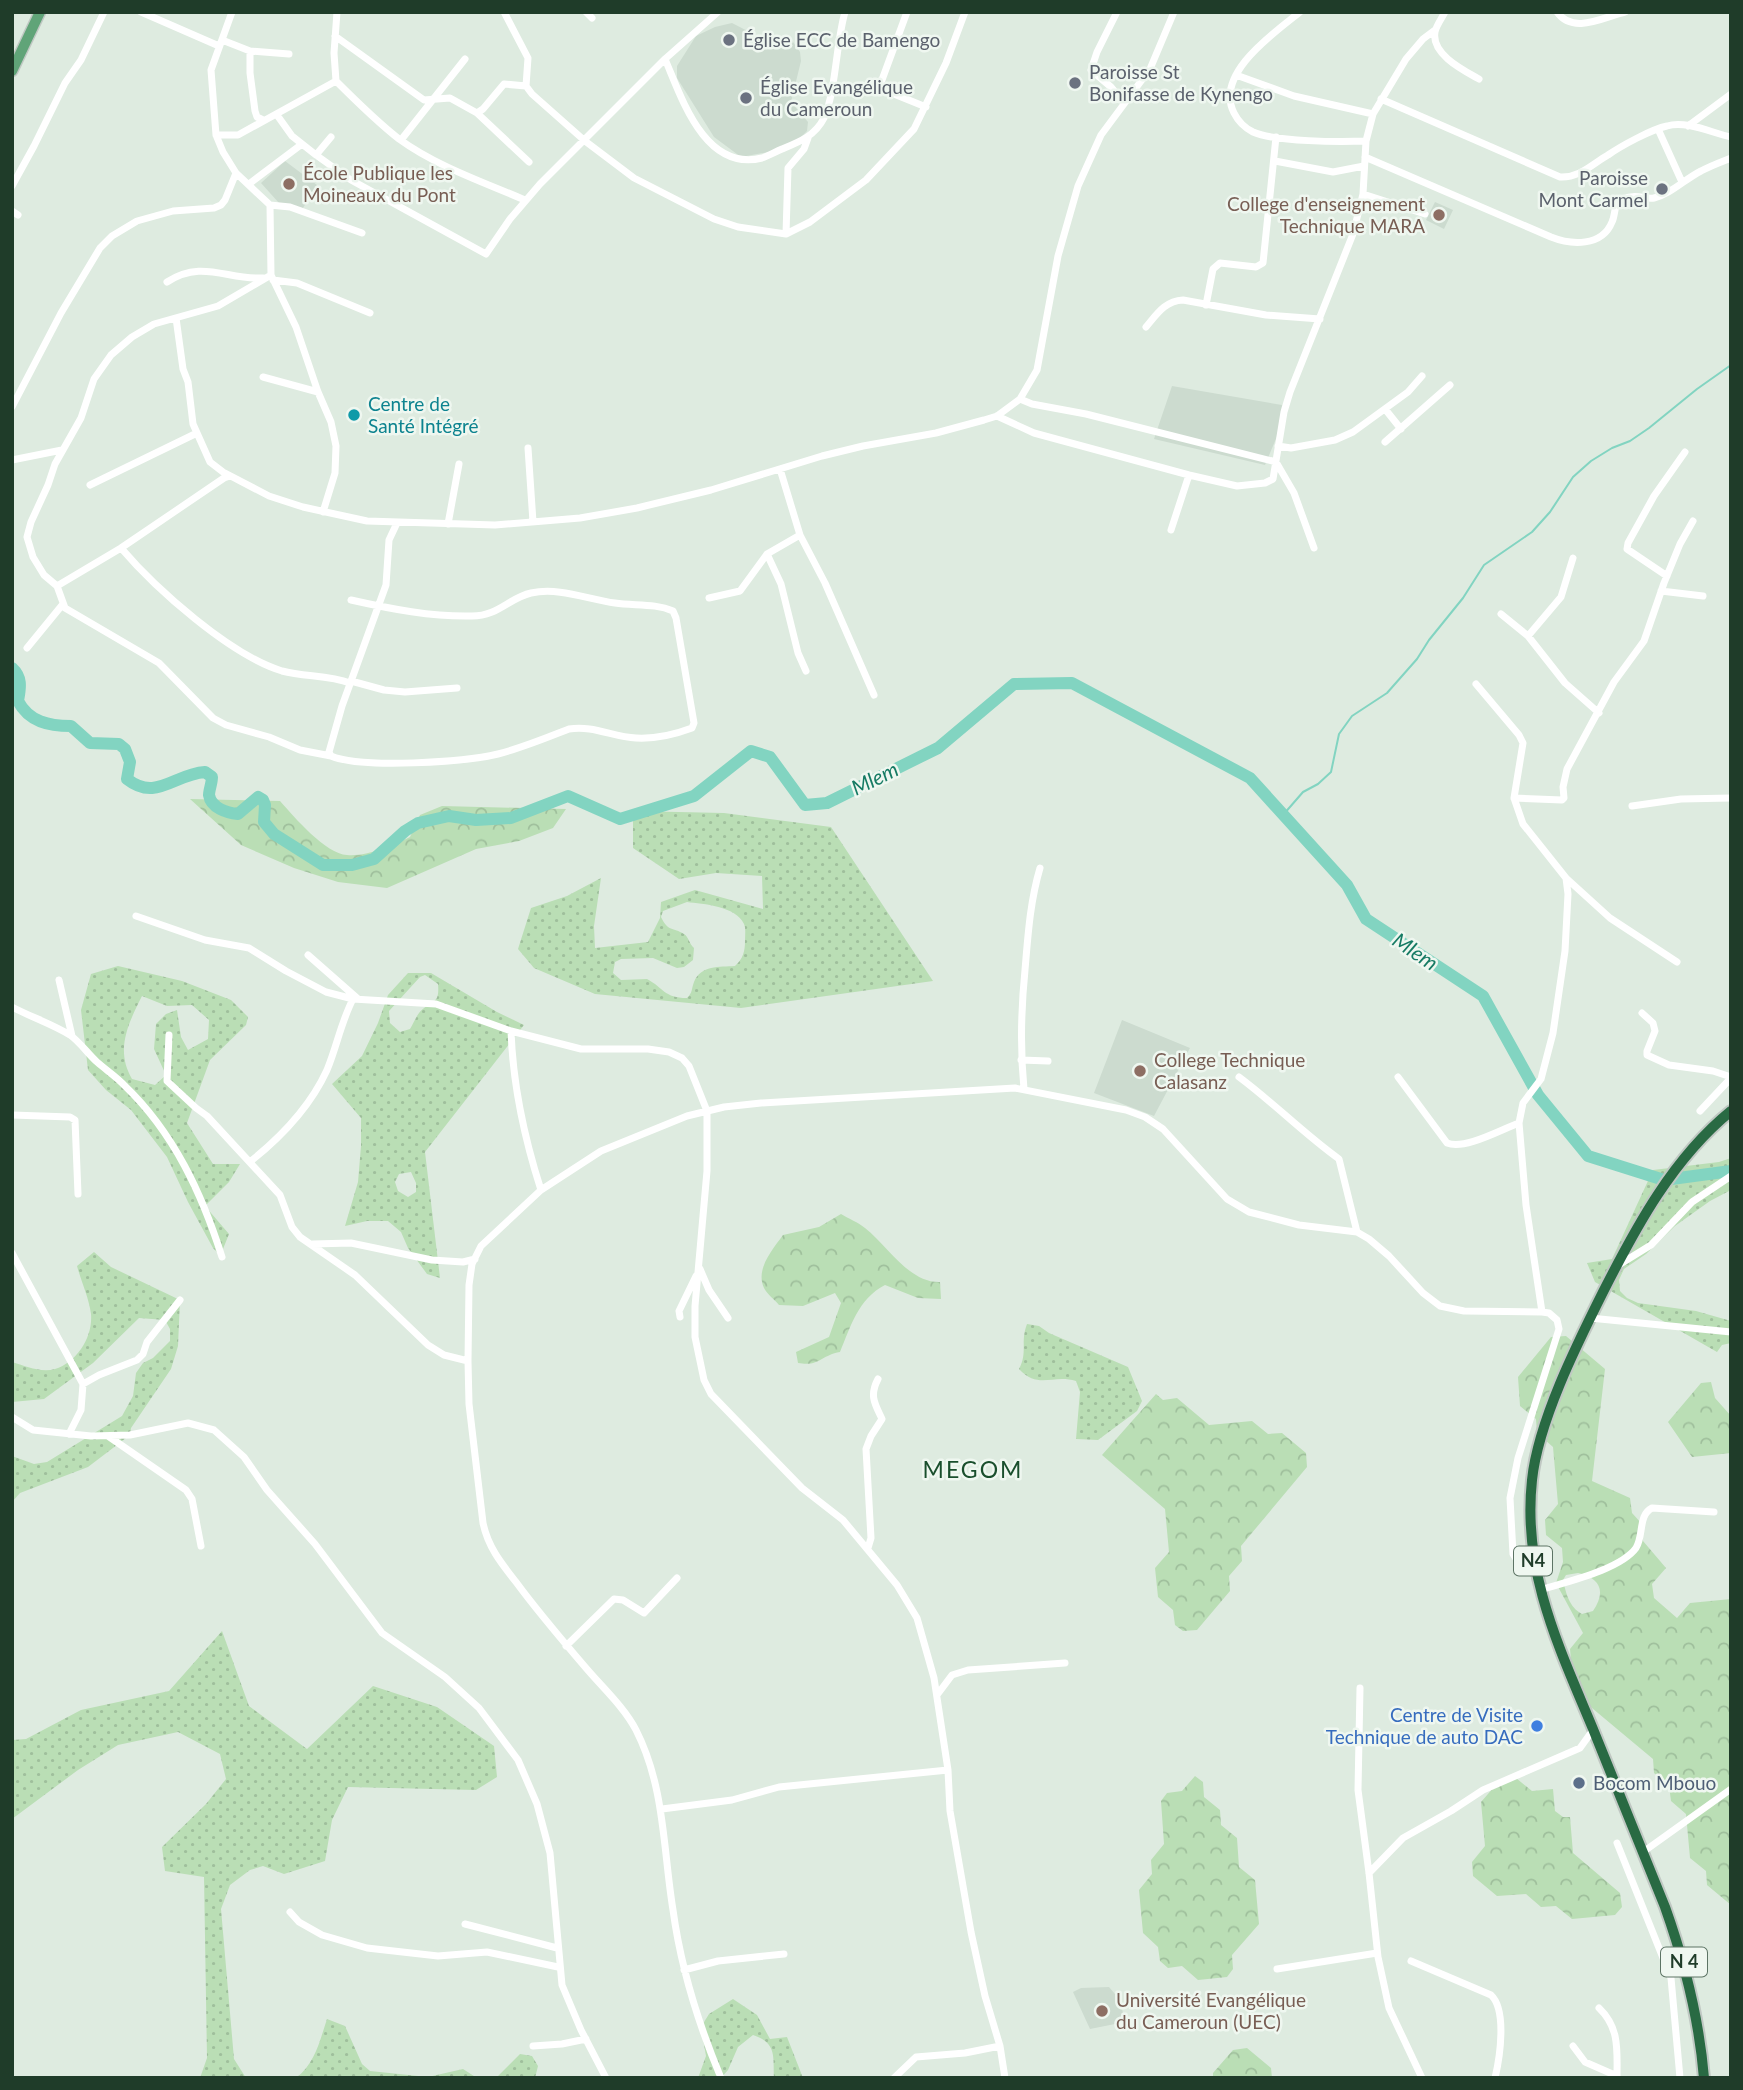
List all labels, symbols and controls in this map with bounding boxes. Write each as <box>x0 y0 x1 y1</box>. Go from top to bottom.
place label: Église ECC de Bamengo <box>743 28 940 51</box>
marker: Église ECC de Bamengo <box>721 32 737 48</box>
place label: Paroisse St Bonifasse de Kynengo <box>1089 60 1273 105</box>
place label: Église Evangélique du Cameroun <box>760 75 913 120</box>
marker: Paroisse St Bonifasse de Kynengo <box>1067 75 1083 91</box>
marker: Église Evangélique du Cameroun <box>738 90 754 106</box>
place label: École Publique les Moineaux du Pont <box>303 161 456 206</box>
place label: Paroisse Mont Carmel <box>1539 166 1648 211</box>
marker: École Publique les Moineaux du Pont <box>281 176 297 192</box>
marker: Paroisse Mont Carmel <box>1654 181 1670 197</box>
place label: College d'enseignement Technique MARA <box>1227 192 1425 237</box>
marker: College d'enseignement Technique MARA <box>1431 207 1447 223</box>
place label: Centre de Santé Intégré <box>368 392 479 437</box>
marker: Centre de Santé Intégré <box>346 407 362 423</box>
water label: Mlem <box>847 756 902 800</box>
water label: Mlem <box>1388 927 1443 975</box>
place label: College Technique Calasanz <box>1154 1048 1305 1093</box>
marker: College Technique Calasanz <box>1132 1063 1148 1079</box>
district label: MEGOM <box>923 1455 1023 1483</box>
road number: N4 <box>1514 1546 1552 1576</box>
place label: Centre de Visite Technique de auto DAC <box>1326 1703 1523 1748</box>
marker: Centre de Visite Technique de auto DAC <box>1529 1718 1545 1734</box>
place label: Bocom Mbouo <box>1593 1771 1716 1794</box>
marker: Bocom Mbouo <box>1571 1775 1587 1791</box>
road number: N 4 <box>1661 1948 1707 1976</box>
place label: Université Evangélique du Cameroun (UEC) <box>1116 1988 1306 2033</box>
marker: Université Evangélique du Cameroun (UEC) <box>1094 2003 1110 2019</box>

